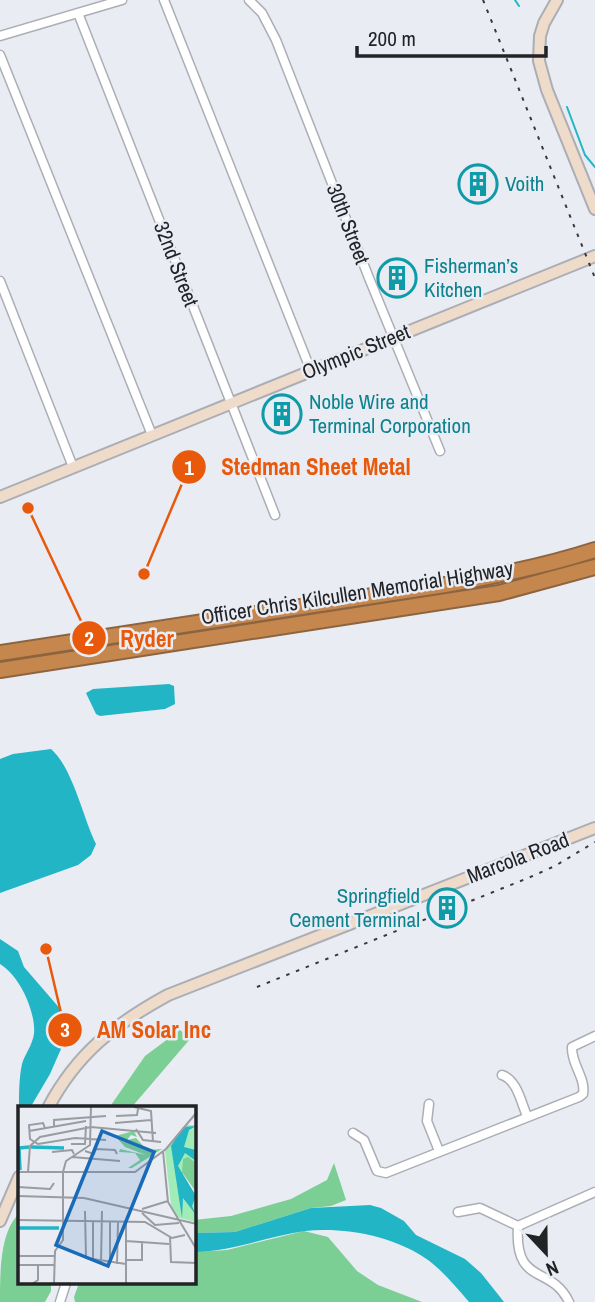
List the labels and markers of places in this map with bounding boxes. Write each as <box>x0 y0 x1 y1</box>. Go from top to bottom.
building icon: Voith <box>457 163 499 205</box>
place label: Voith <box>505 169 544 198</box>
place label: Fisherman’s Kitchen <box>424 251 518 304</box>
building icon: Fisherman’s Kitchen <box>376 257 418 299</box>
place label: Noble Wire and Terminal Corporation <box>309 387 471 440</box>
building icon: Noble Wire and Terminal Corporation <box>261 393 303 435</box>
callout: Stedman Sheet Metal <box>172 445 425 489</box>
callout: Ryder <box>71 616 188 660</box>
place label: Springfield Cement Terminal <box>289 881 420 934</box>
building icon: Springfield Cement Terminal <box>426 887 468 929</box>
callout: AM Solar Inc <box>48 1008 225 1052</box>

